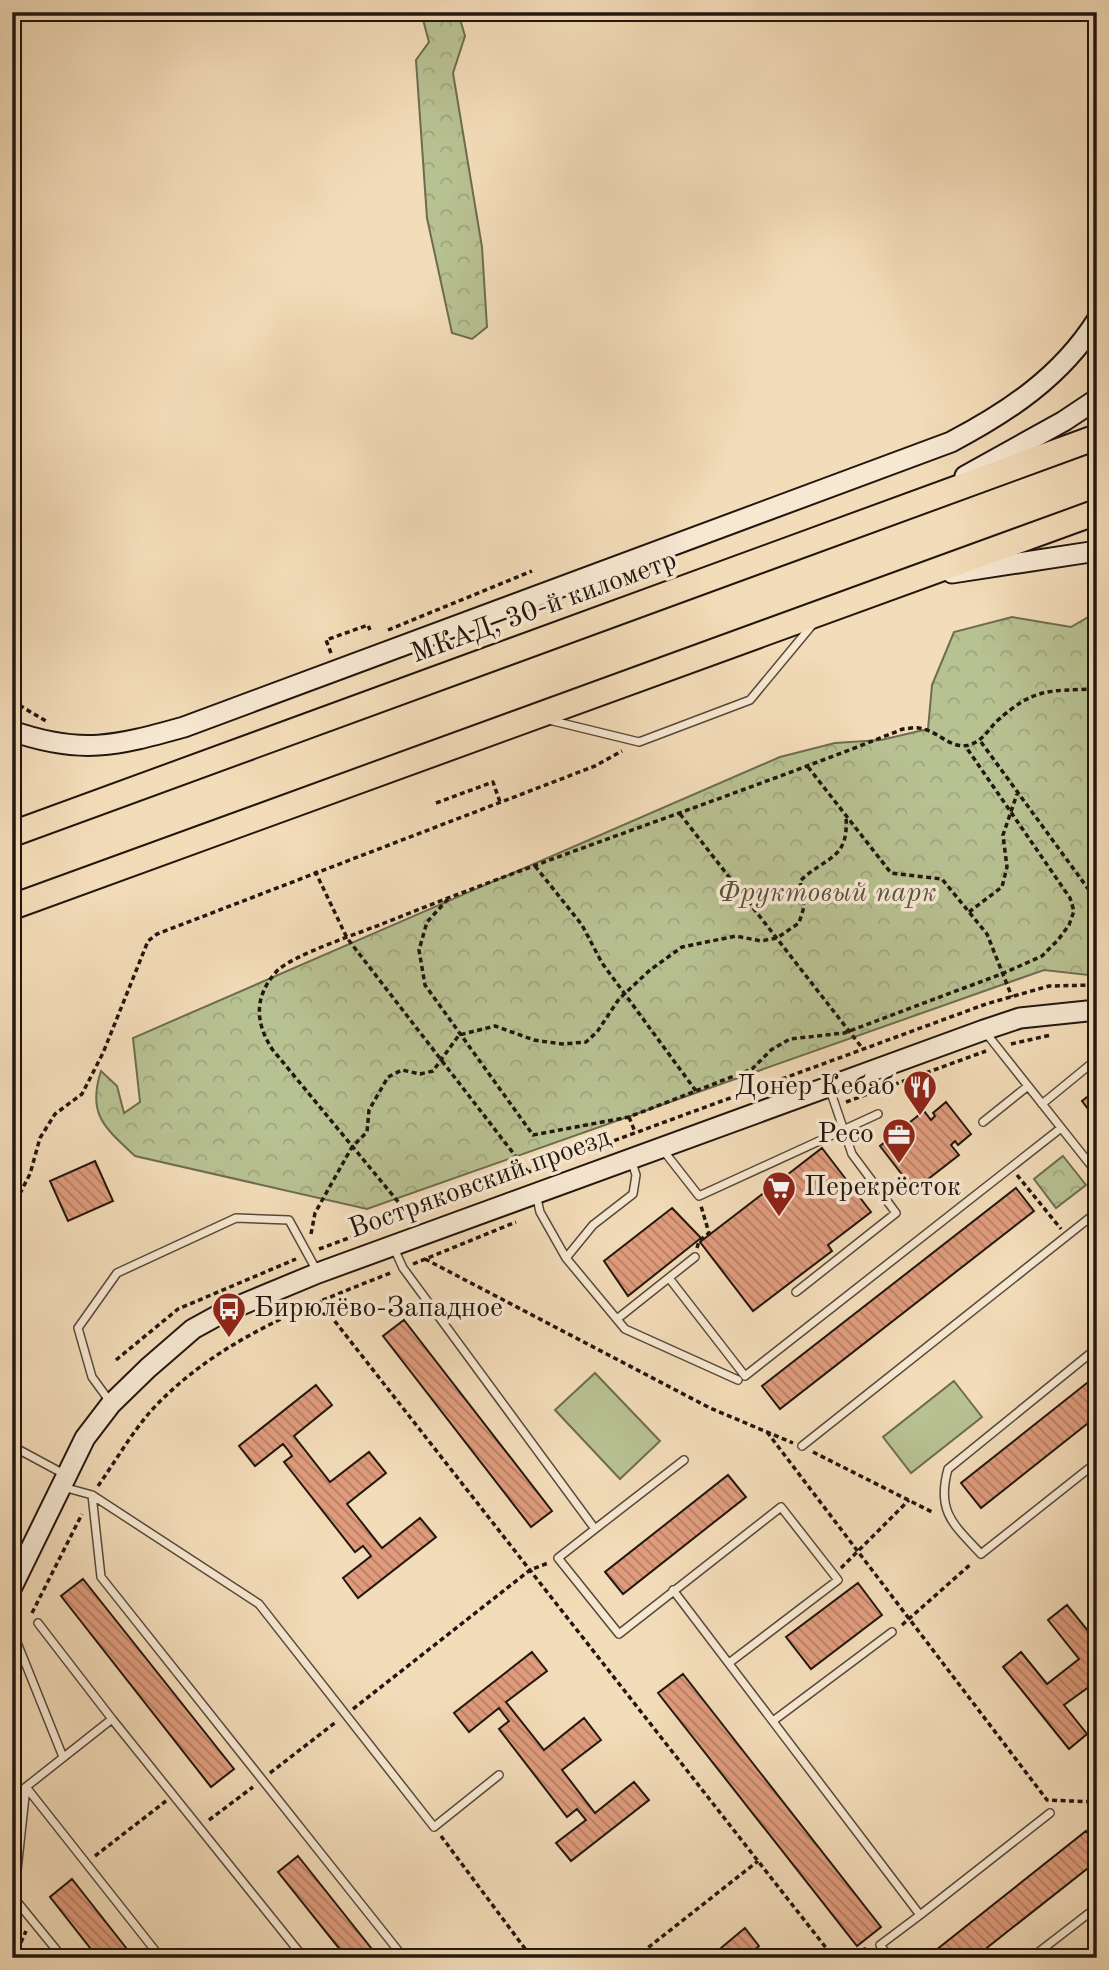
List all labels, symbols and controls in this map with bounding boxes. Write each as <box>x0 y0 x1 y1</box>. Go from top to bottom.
street label: МКАД, 30-й километр <box>407 547 681 669</box>
park label: Фруктовый парк <box>717 880 937 908</box>
restaurant icon: Донер Кебаб <box>901 1068 939 1117</box>
place label: Донер Кебаб <box>735 1073 895 1101</box>
office icon: Ресо <box>880 1116 918 1165</box>
place label: Ресо <box>818 1121 874 1149</box>
street label: Востряковский проезд <box>346 1124 615 1244</box>
supermarket icon: Перекрёсток <box>760 1169 798 1218</box>
place label: Перекрёсток <box>804 1174 961 1202</box>
bus stop icon: Бирюлёво-Западное <box>210 1290 248 1339</box>
place label: Бирюлёво-Западное <box>254 1295 503 1323</box>

